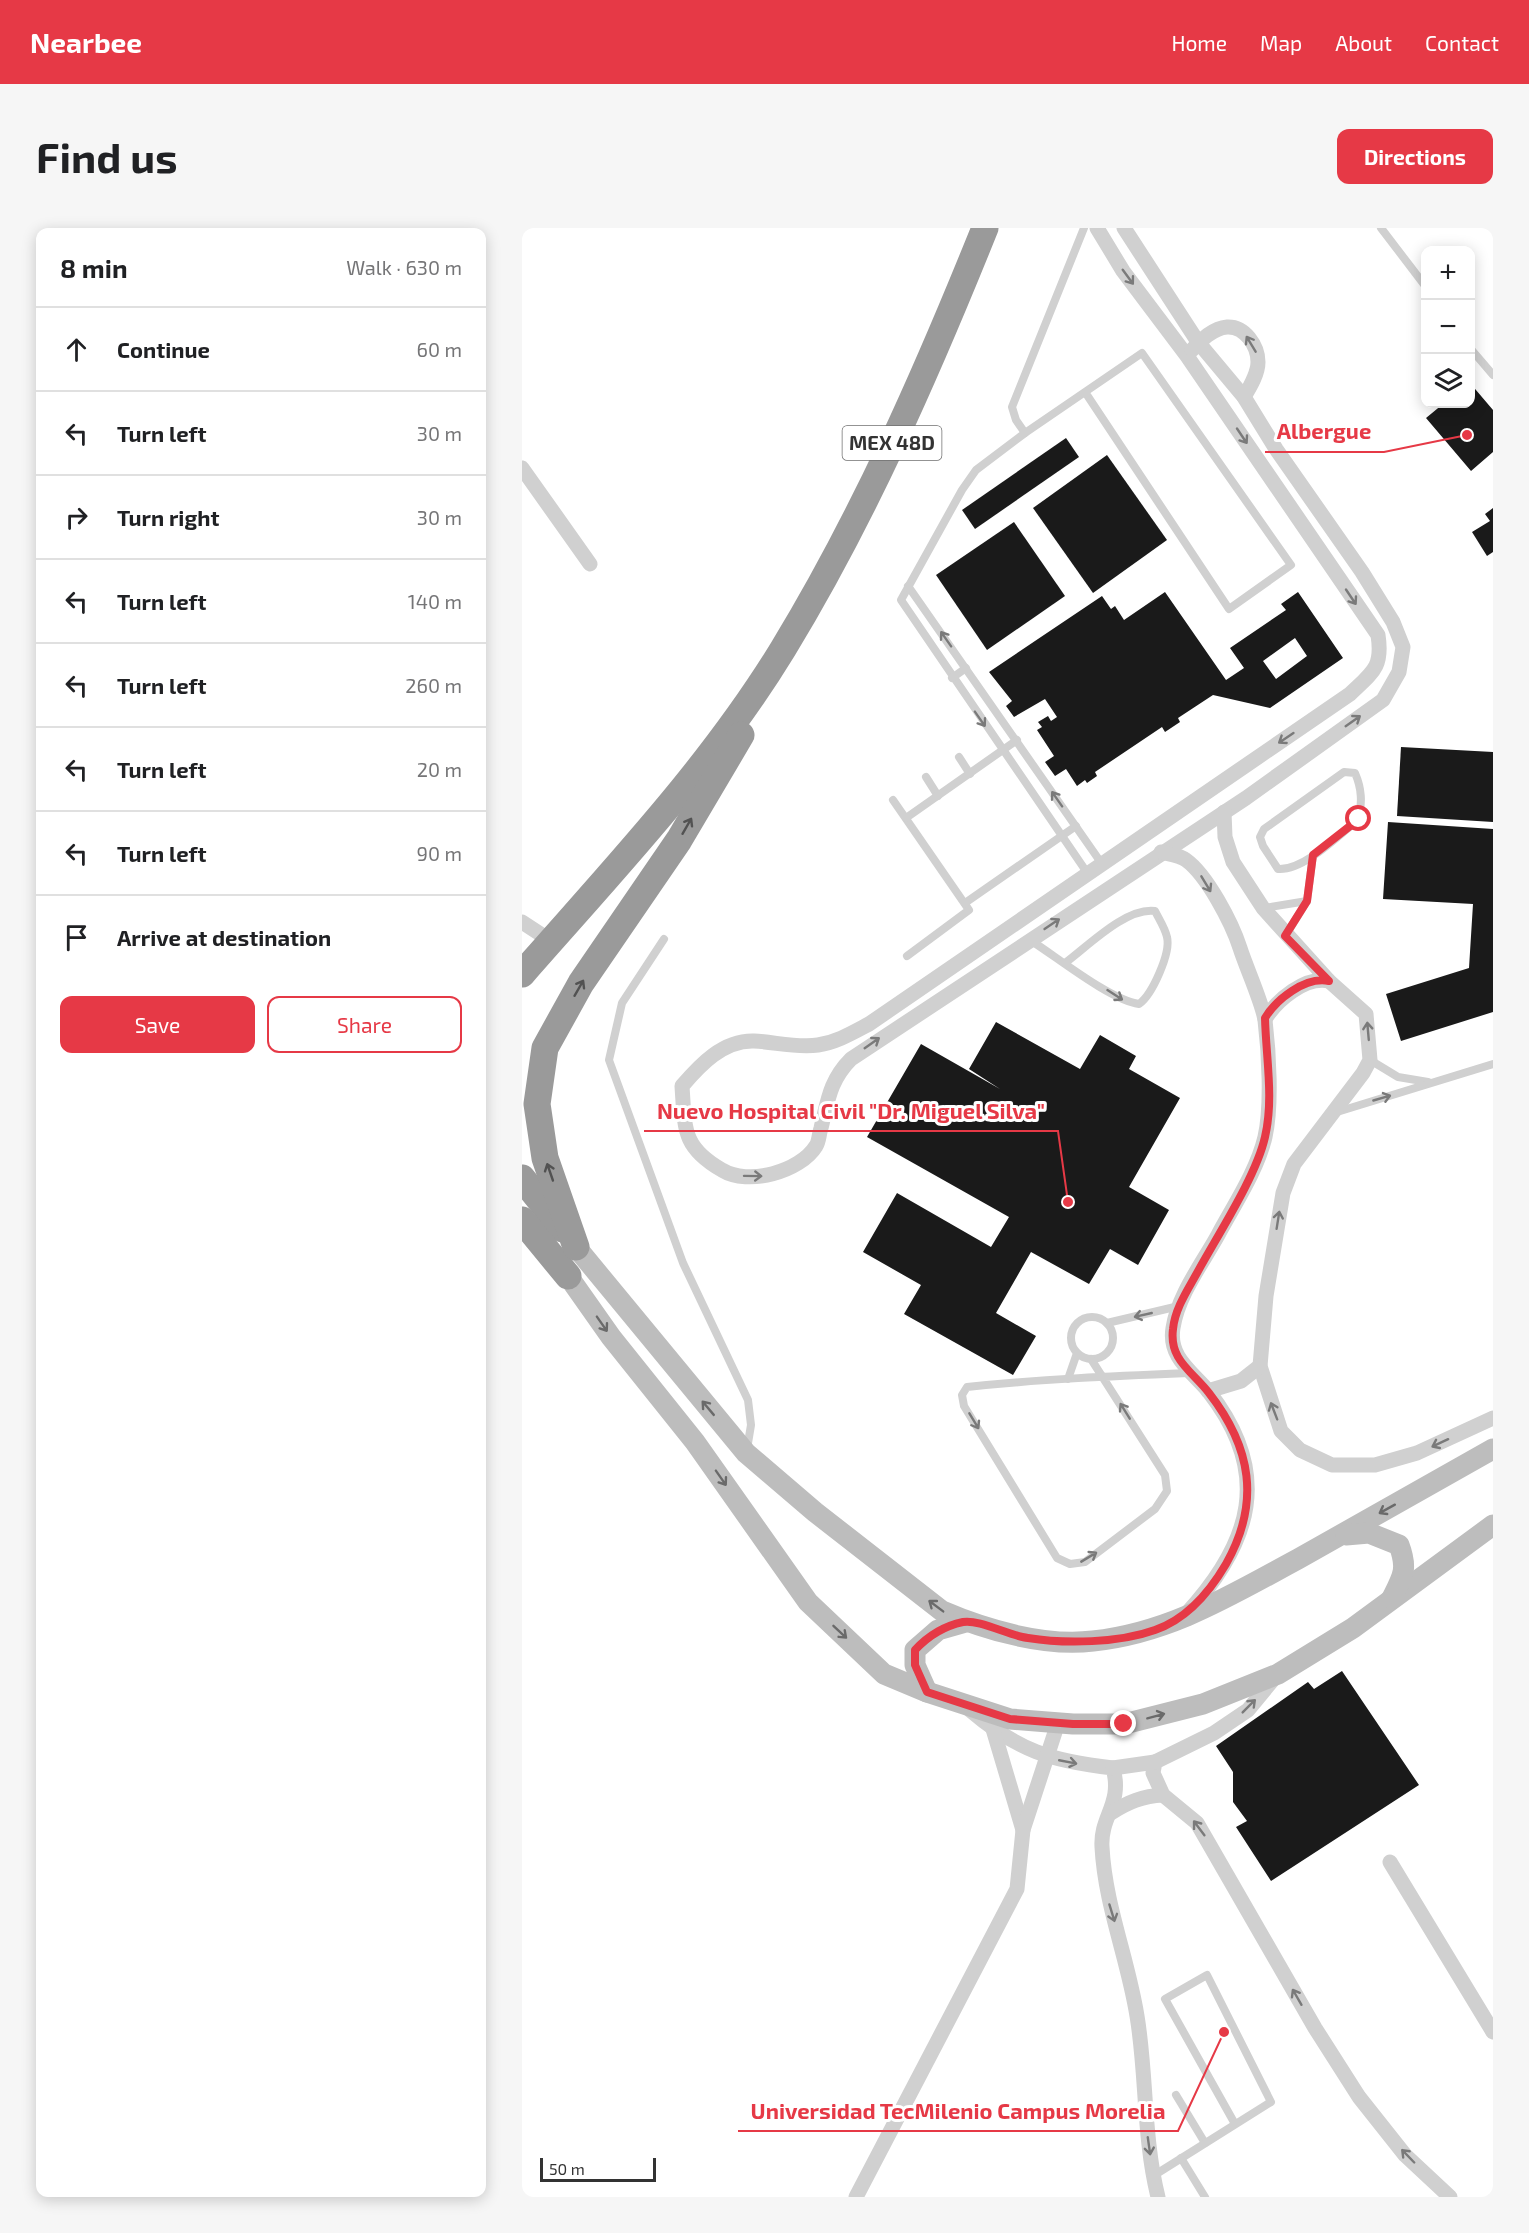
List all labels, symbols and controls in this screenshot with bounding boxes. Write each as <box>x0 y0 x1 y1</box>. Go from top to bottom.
text: Nearbee <box>30 25 142 59</box>
text: Home <box>1171 30 1227 55</box>
text: Map <box>1260 30 1302 55</box>
text: About <box>1335 30 1392 55</box>
text: Contact <box>1425 30 1499 55</box>
button: Directions <box>1337 129 1493 184</box>
text: Find us <box>36 131 178 181</box>
map controls <box>1421 246 1475 408</box>
button: + <box>1421 246 1475 300</box>
text: 8 min <box>60 252 128 283</box>
text: Walk · 630 m <box>346 255 462 279</box>
one-way arrow <box>1122 269 1134 285</box>
button: − <box>1421 300 1475 354</box>
icon: ahead <box>60 333 93 366</box>
one-way arrow <box>1245 335 1257 352</box>
text: Continue <box>117 336 210 362</box>
text: 60 m <box>417 337 462 361</box>
button: layers <box>1421 354 1475 408</box>
callout: Albergue <box>1265 412 1384 452</box>
icon: left <box>60 417 93 450</box>
text: Albergue <box>1277 417 1371 443</box>
text: Turn left <box>117 420 206 446</box>
text: 30 m <box>417 421 462 445</box>
road number: MEX 48D <box>842 426 941 460</box>
one-way arrow <box>1236 427 1248 444</box>
icon: right <box>60 501 93 534</box>
text: Turn right <box>117 504 219 530</box>
text: 30 m <box>417 505 462 529</box>
icon: left <box>60 585 93 618</box>
text: Turn left <box>117 588 206 614</box>
one-way arrow <box>1345 588 1357 605</box>
text: 140 m <box>408 589 462 613</box>
one-way arrow <box>939 631 952 647</box>
icon: left <box>60 669 93 702</box>
text: Turn left <box>117 672 206 698</box>
text: 260 m <box>405 673 462 697</box>
one-way arrow <box>974 710 986 726</box>
one-way arrow <box>1345 715 1361 727</box>
one-way arrow <box>1278 732 1295 744</box>
icon: left <box>60 753 93 786</box>
text: Turn left <box>117 756 206 782</box>
text: 20 m <box>417 757 462 781</box>
one-way arrow <box>1051 791 1063 807</box>
route start <box>1345 805 1371 831</box>
one-way arrow <box>682 818 694 835</box>
icon: left <box>60 837 93 870</box>
text: Turn left <box>117 840 206 866</box>
text: 90 m <box>417 841 462 865</box>
one-way arrow <box>1201 875 1213 892</box>
one-way arrow <box>1043 918 1060 930</box>
icon: arrive <box>60 921 93 954</box>
text: Arrive at destination <box>117 924 331 950</box>
one-way arrow <box>573 979 585 996</box>
one-way arrow <box>1106 988 1123 1001</box>
button: Save <box>60 996 255 1053</box>
button: Share <box>267 996 462 1053</box>
one-way arrow <box>1362 1022 1373 1042</box>
one-way arrow <box>864 1037 880 1049</box>
callout: Nuevo Hospital Civil "Dr. Miguel Silva" <box>644 1091 1058 1131</box>
one-way arrow <box>1373 1092 1392 1103</box>
text: Nuevo Hospital Civil "Dr. Miguel Silva" <box>657 1097 1045 1123</box>
one-way arrow <box>544 1163 555 1182</box>
one-way arrow <box>743 1170 762 1182</box>
one-way arrow <box>1273 1210 1284 1230</box>
one-way arrow <box>1133 1309 1152 1321</box>
one-way arrow <box>596 1315 608 1331</box>
one-way arrow <box>701 1401 715 1416</box>
one-way arrow <box>1118 1403 1130 1420</box>
one-way arrow <box>1267 1403 1278 1421</box>
one-way arrow <box>967 1413 980 1430</box>
one-way arrow <box>1431 1437 1449 1449</box>
one-way arrow <box>715 1470 727 1486</box>
one-way arrow <box>1379 1503 1396 1515</box>
one-way arrow <box>1080 1551 1097 1563</box>
one-way arrow <box>928 1599 944 1612</box>
one-way arrow <box>832 1625 847 1639</box>
one-way arrow <box>1242 1699 1257 1714</box>
one-way arrow <box>1146 1709 1165 1721</box>
route end <box>1110 1710 1136 1736</box>
one-way arrow <box>1058 1757 1077 1768</box>
one-way arrow <box>1193 1821 1205 1837</box>
one-way arrow <box>1107 1903 1118 1922</box>
one-way arrow <box>1291 1988 1302 2006</box>
callout: Universidad TecMilenio Campus Morelia <box>738 2091 1178 2131</box>
text: Universidad TecMilenio Campus Morelia <box>751 2097 1165 2123</box>
one-way arrow <box>1144 2136 1155 2155</box>
one-way arrow <box>1401 2149 1415 2164</box>
scale bar <box>540 2155 656 2182</box>
text: 50 m <box>549 2159 585 2178</box>

